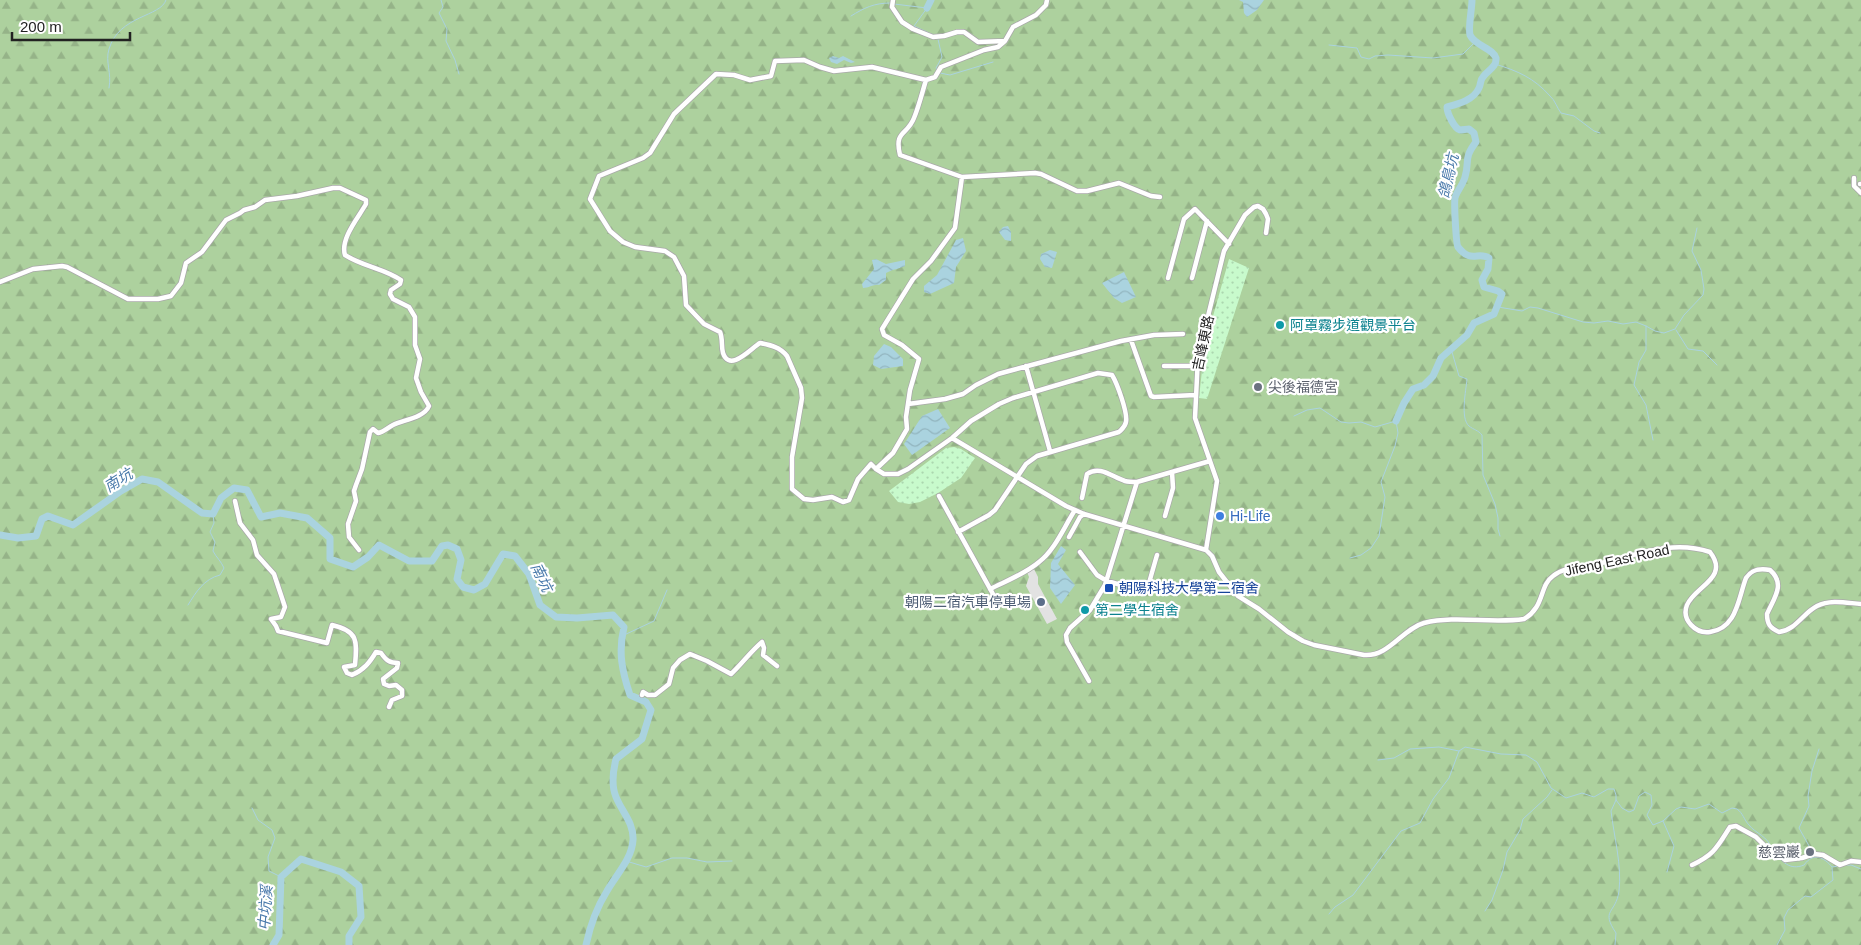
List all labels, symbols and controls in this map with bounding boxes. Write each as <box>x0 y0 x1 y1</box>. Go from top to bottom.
scale bar <box>12 10 130 42</box>
text: 200 m <box>20 18 62 35</box>
water label: 鴿鳥坑 <box>1435 150 1462 200</box>
street label: 吉峰東路 <box>1189 314 1217 372</box>
place label: 阿罩霧步道觀景平台 <box>1290 317 1416 333</box>
marker: 阿罩霧步道觀景平台 <box>1274 319 1286 331</box>
place label: 尖後福德宮 <box>1268 379 1338 395</box>
marker: 尖後福德宮 <box>1252 381 1264 393</box>
water label: 南坑 <box>101 464 137 495</box>
place label: Hi-Life <box>1230 508 1271 524</box>
marker: Hi-Life <box>1214 510 1226 522</box>
street label: Jifeng East Road <box>1563 541 1671 579</box>
water label: 南坑 <box>528 560 557 596</box>
place label: 朝陽科技大學第二宿舍 <box>1119 580 1259 596</box>
marker: 朝陽科技大學第二宿舍 <box>1103 582 1115 594</box>
place label: 朝陽二宿汽車停車場 <box>905 594 1031 610</box>
marker: 朝陽二宿汽車停車場 <box>1035 596 1047 608</box>
place label: 第二學生宿舍 <box>1095 602 1179 618</box>
marker: 第二學生宿舍 <box>1079 604 1091 616</box>
place label: 慈雲巖 <box>1758 844 1800 860</box>
marker: 慈雲巖 <box>1804 846 1816 858</box>
water label: 中坑溪 <box>255 883 275 931</box>

